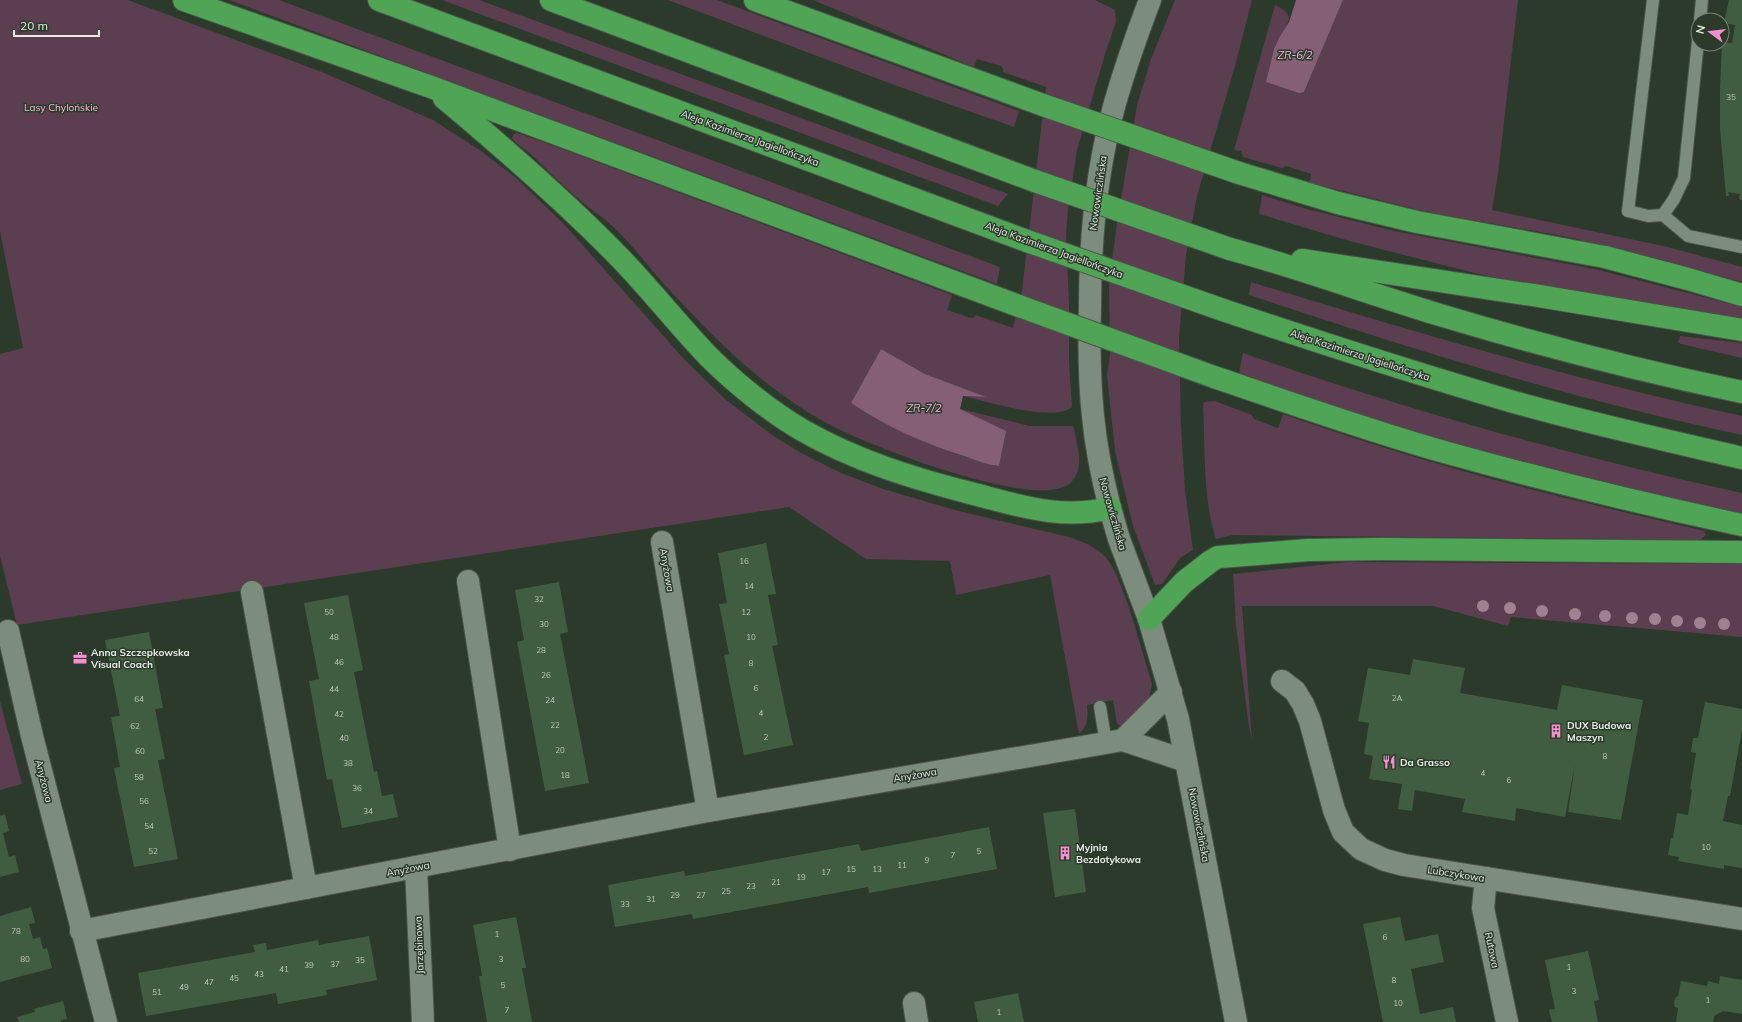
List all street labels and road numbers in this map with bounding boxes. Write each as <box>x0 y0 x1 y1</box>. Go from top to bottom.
street label: Aleja Kazimierza Jagiellończyka <box>679 107 821 169</box>
street label: Nowowiczlińska <box>1086 155 1110 231</box>
street label: Aleja Kazimierza Jagiellończyka <box>983 219 1125 281</box>
street label: Aleja Kazimierza Jagiellończyka <box>1289 326 1431 384</box>
street label: Nowowiczlińska <box>1096 476 1130 552</box>
street label: Anyżowa <box>657 547 677 593</box>
street label: Anyżowa <box>32 758 56 804</box>
street label: Anyżowa <box>892 765 938 785</box>
street label: Nowowiczlińska <box>1185 787 1213 863</box>
street label: Anyżowa <box>385 858 431 880</box>
street label: Lubczykowa <box>1426 863 1486 885</box>
street label: Jarzębinowa <box>411 916 427 974</box>
street label: Rutowa <box>1482 931 1502 969</box>

